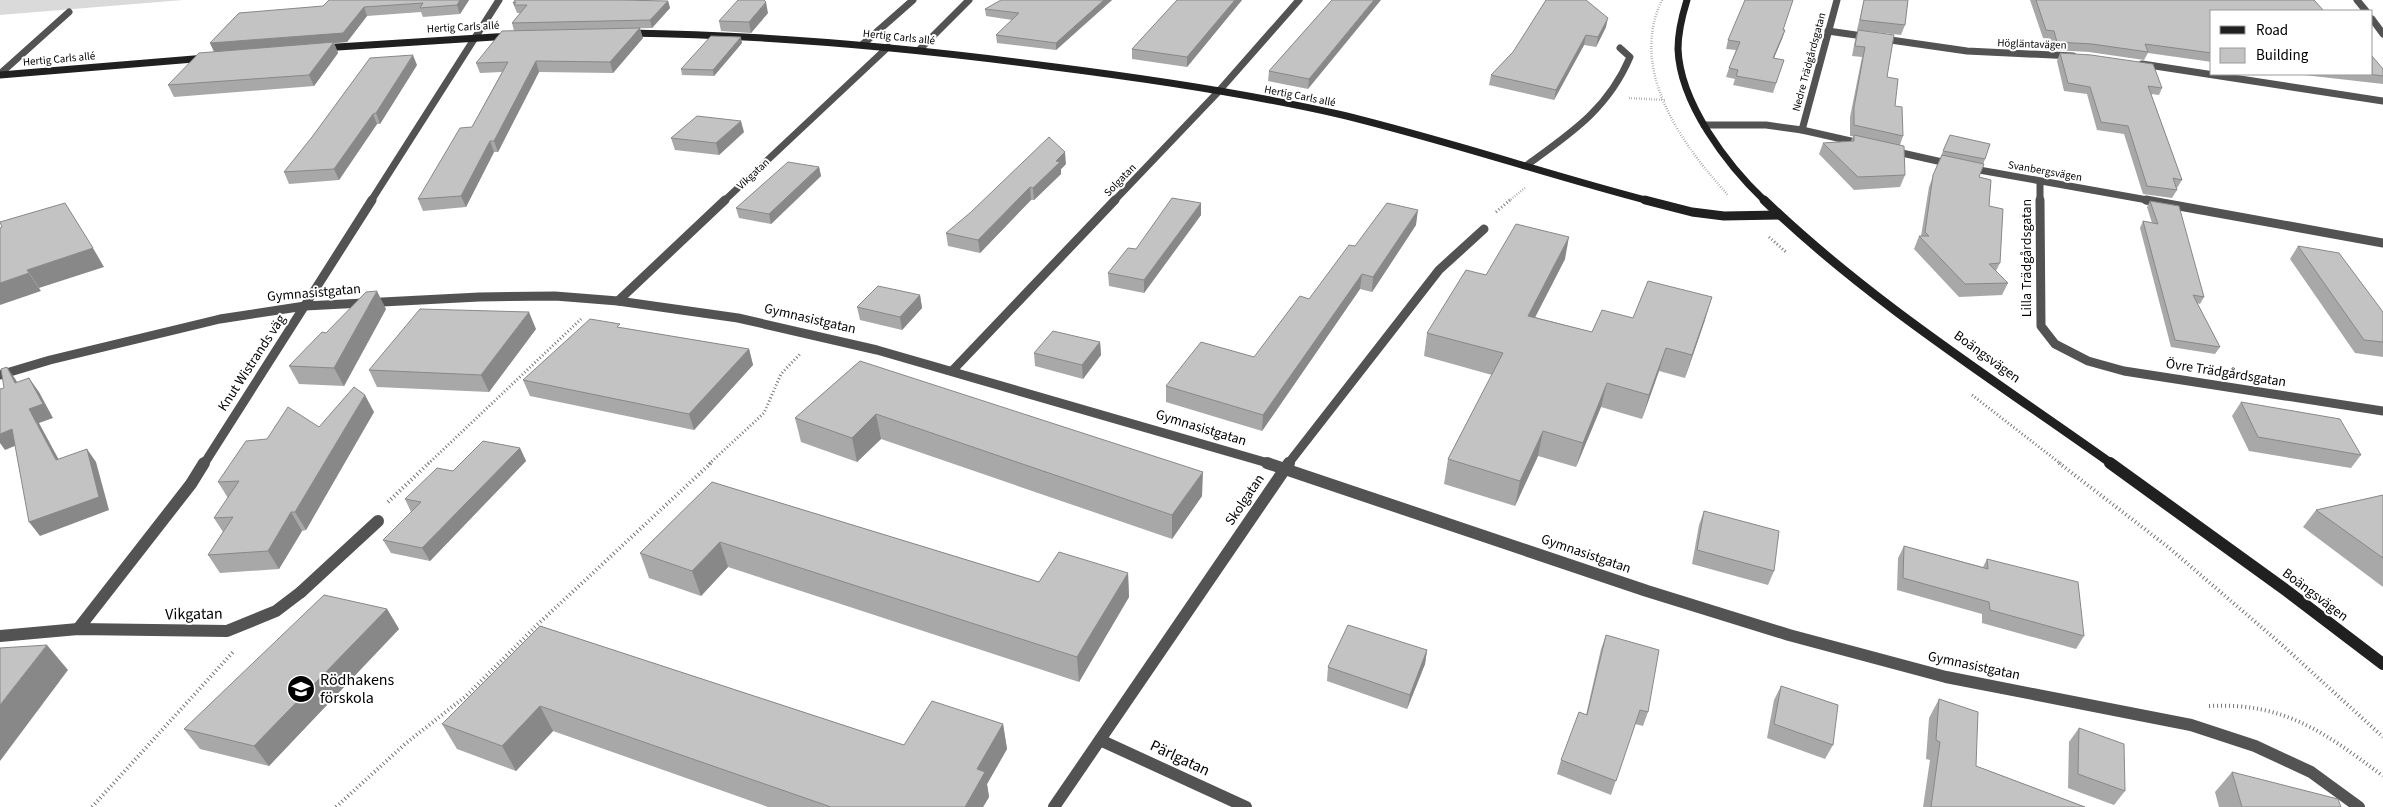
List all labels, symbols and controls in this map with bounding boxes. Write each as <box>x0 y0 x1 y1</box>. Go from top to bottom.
legend <box>2210 10 2373 75</box>
street label: Nedre Trädgårdsgatan <box>1789 11 1829 113</box>
street label: Hertig Carls allé <box>426 18 500 36</box>
text: Road <box>2256 20 2288 41</box>
street label: Hertig Carls allé <box>862 26 936 48</box>
street label: Högläntavägen <box>1997 35 2067 53</box>
text: Building <box>2256 45 2309 66</box>
street label: Hertig Carls allé <box>22 48 96 70</box>
street label: Hertig Carls allé <box>1263 82 1338 110</box>
street label: Vikgatan <box>733 155 773 193</box>
street label: Svanbergsvägen <box>2007 157 2083 185</box>
street label: Solgatan <box>1101 160 1139 200</box>
street label: Lilla Trädgårdsgatan <box>2017 199 2037 317</box>
street label: Gymnasistgatan <box>266 279 362 307</box>
street label: Gymnasistgatan <box>762 299 858 339</box>
street label: Knut Wistrands väg <box>213 311 291 415</box>
street label: Boängsvägen <box>1950 326 2024 388</box>
street label: Övre Trädgårdsgatan <box>2164 354 2288 392</box>
street label: Gymnasistgatan <box>1153 405 1249 451</box>
street label: Skolgatan <box>1220 470 1270 530</box>
street label: Gymnasistgatan <box>1538 529 1634 579</box>
street label: Boängsvägen <box>2278 564 2352 626</box>
street label: Vikgatan <box>165 603 223 625</box>
street label: Gymnasistgatan <box>1926 646 2022 686</box>
place label: Rödhakens förskola <box>320 669 395 709</box>
school or university icon: Rödhakens förskola <box>286 674 316 704</box>
street label: Pärlgatan <box>1147 735 1213 781</box>

